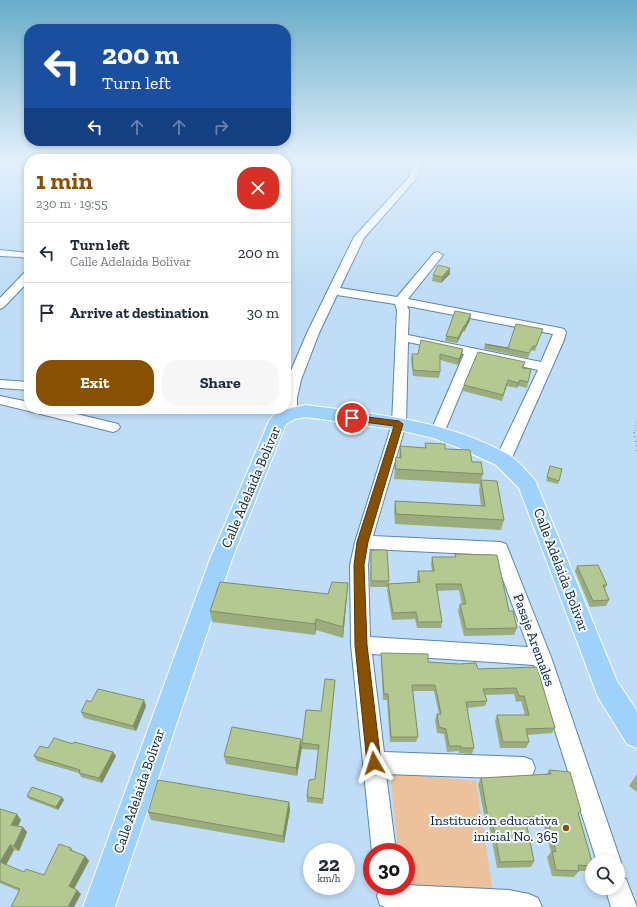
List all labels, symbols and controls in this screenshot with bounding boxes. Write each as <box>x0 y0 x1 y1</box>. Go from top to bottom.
text: 200 m <box>102 38 179 71</box>
icon: left <box>36 40 88 92</box>
text: Turn left <box>102 72 171 94</box>
icon: left <box>84 116 106 138</box>
icon: ahead <box>126 116 148 138</box>
icon: ahead <box>168 116 190 138</box>
icon: right <box>210 116 232 138</box>
text: 1 min <box>36 166 93 195</box>
button: close <box>237 167 279 209</box>
text: 230 m · 19:55 <box>36 196 108 211</box>
text: Turn left <box>70 236 130 254</box>
icon: left <box>36 242 58 264</box>
text: 200 m <box>238 244 279 262</box>
text: Calle Adelaida Bolivar <box>70 254 191 269</box>
icon: arrive <box>36 302 58 324</box>
text: Arrive at destination <box>70 304 209 322</box>
text: 30 m <box>247 304 279 322</box>
button: Exit <box>36 360 154 406</box>
button: Share <box>162 360 279 406</box>
pin <box>335 401 369 435</box>
icon: arrive <box>341 407 363 429</box>
street label: Calle Adelaida Bolivar <box>218 423 284 550</box>
street label: Calle Adelaida Bolivar <box>530 506 592 634</box>
street label: Pasaje Aremales <box>509 591 559 689</box>
street label: Calle Adelaida Bolivar <box>110 726 168 856</box>
position arrow <box>353 742 395 784</box>
place label: Institución educativa inicial No. 365 <box>430 812 558 845</box>
marker: Institución educativa inicial No. 365 <box>561 823 571 833</box>
speed limit sign: 30 <box>363 843 415 895</box>
text: 22 <box>318 852 340 876</box>
map controls <box>585 855 625 895</box>
button: search <box>585 855 625 895</box>
text: km/h <box>318 873 340 885</box>

